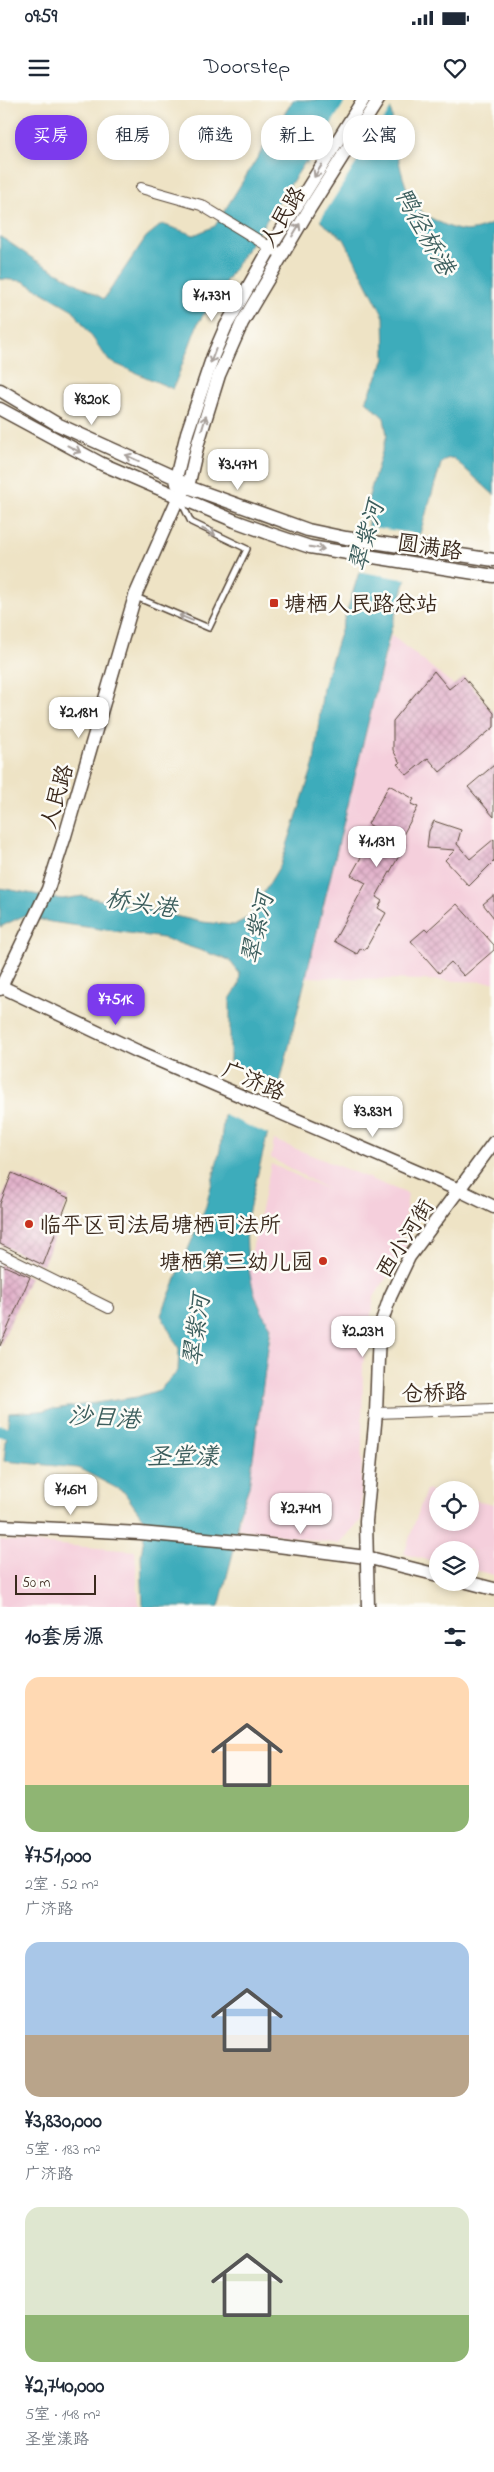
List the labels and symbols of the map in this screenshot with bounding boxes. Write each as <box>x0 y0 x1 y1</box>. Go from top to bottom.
one-way arrow <box>313 163 323 177</box>
street label: 人民路 <box>254 181 315 254</box>
water label: 鸭径桥港 <box>384 182 462 284</box>
one-way arrow <box>292 223 302 237</box>
pin: ¥1.73M <box>171 280 253 322</box>
one-way arrow <box>208 348 217 363</box>
pin: ¥820K <box>57 384 127 426</box>
one-way arrow <box>199 415 209 431</box>
one-way arrow <box>66 444 81 454</box>
pin: ¥3.47M <box>197 448 279 491</box>
one-way arrow <box>125 453 140 463</box>
water label: 翠紫河 <box>342 493 396 576</box>
one-way arrow <box>201 528 216 537</box>
street label: 圆满路 <box>394 528 465 570</box>
one-way arrow <box>309 543 325 553</box>
place label: 塘栖人民路总站 <box>284 590 438 622</box>
marker: 塘栖人民路总站 <box>268 597 280 609</box>
one-way arrow <box>179 613 194 622</box>
pin: ¥2.18M <box>38 696 120 739</box>
street label: 人民路 <box>34 761 83 833</box>
pin: ¥1.13M <box>336 826 418 868</box>
water label: 桥头港 <box>102 883 181 929</box>
water label: 翠紫河 <box>234 886 285 968</box>
pin: ¥751K <box>81 984 151 1026</box>
street label: 广济路 <box>216 1055 289 1110</box>
pin: ¥3.83M <box>332 1096 414 1138</box>
street label: 西小河街 <box>370 1194 443 1285</box>
place label: 临平区司法局塘栖司法所 <box>39 1211 281 1243</box>
marker: 临平区司法局塘栖司法所 <box>23 1218 35 1230</box>
place label: 塘栖第三幼儿园 <box>159 1248 313 1280</box>
marker: 塘栖第三幼儿园 <box>317 1255 329 1267</box>
water label: 翠紫河 <box>176 1288 221 1368</box>
pin: ¥2.23M <box>322 1316 404 1358</box>
street label: 仓桥路 <box>401 1378 468 1412</box>
water label: 沙目港 <box>67 1400 143 1440</box>
water label: 圣堂漾 <box>147 1441 220 1476</box>
pin: ¥1.6M <box>36 1474 106 1516</box>
pin: ¥2.74M <box>260 1492 342 1535</box>
scale bar <box>15 1572 96 1595</box>

